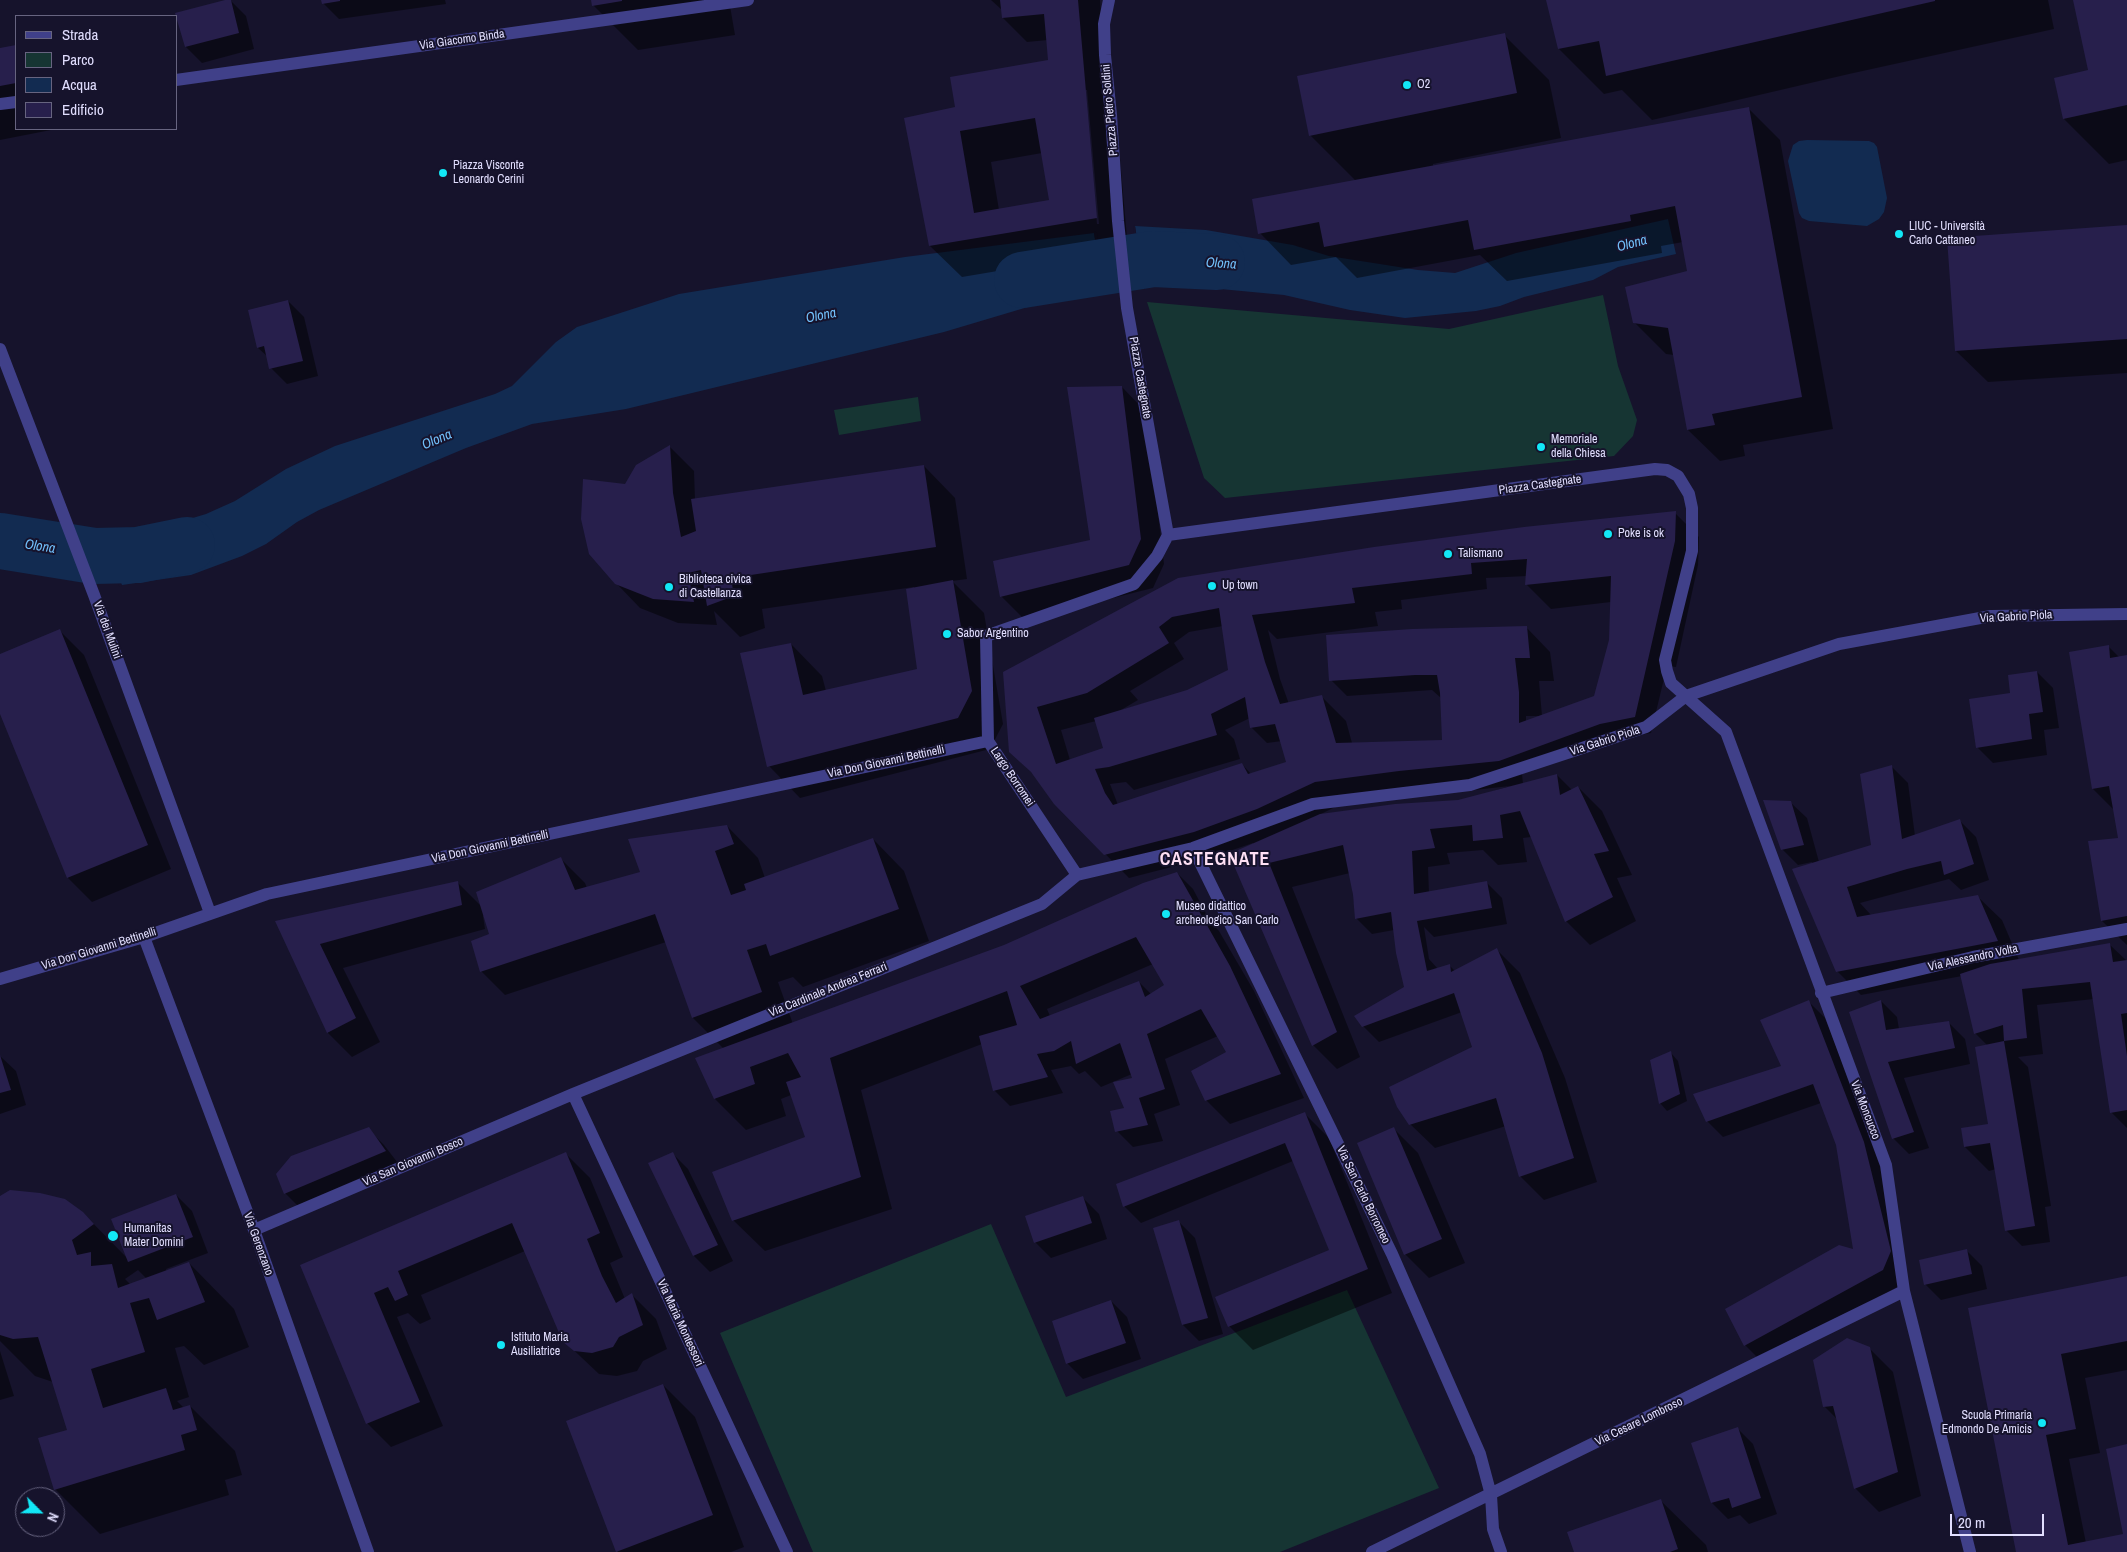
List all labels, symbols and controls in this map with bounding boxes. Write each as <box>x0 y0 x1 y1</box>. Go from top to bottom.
legend <box>15 15 178 130</box>
text: Strada <box>62 24 98 45</box>
street label: Via Giacomo Binda <box>419 27 505 53</box>
text: Parco <box>62 49 94 70</box>
street label: Piazza Pietro Soldini <box>1099 63 1121 157</box>
text: Acqua <box>62 74 97 95</box>
place label: O2 <box>1417 78 1430 92</box>
marker: O2 <box>1401 79 1413 91</box>
text: Edificio <box>62 99 104 120</box>
place label: Piazza Visconte Leonardo Cerini <box>453 159 524 187</box>
marker: Piazza Visconte Leonardo Cerini <box>437 167 449 179</box>
place label: LIUC - Università Carlo Cattaneo <box>1909 220 1985 248</box>
marker: LIUC - Università Carlo Cattaneo <box>1893 228 1905 240</box>
water label: Olona <box>1615 232 1649 256</box>
water label: Olona <box>1205 255 1237 273</box>
water label: Olona <box>804 305 838 327</box>
street label: Piazza Castegnate <box>1126 336 1154 420</box>
water label: Olona <box>420 426 454 454</box>
place label: Memoriale della Chiesa <box>1551 433 1606 461</box>
marker: Memoriale della Chiesa <box>1535 441 1547 453</box>
street label: Piazza Castegnate <box>1498 472 1582 498</box>
place label: Poke is ok <box>1618 527 1664 541</box>
marker: Poke is ok <box>1602 528 1614 540</box>
water label: Olona <box>24 536 56 558</box>
place label: Talismano <box>1458 547 1503 561</box>
marker: Talismano <box>1442 548 1454 560</box>
place label: Biblioteca civica di Castellanza <box>679 573 751 601</box>
place label: Up town <box>1222 579 1258 593</box>
marker: Up town <box>1206 580 1218 592</box>
marker: Biblioteca civica di Castellanza <box>663 581 675 593</box>
street label: Via dei Mulini <box>90 599 124 661</box>
street label: Via Gabrio Piola <box>1979 608 2053 626</box>
place label: Sabor Argentino <box>957 627 1029 641</box>
marker: Sabor Argentino <box>941 628 953 640</box>
street label: Via Gabrio Piola <box>1568 723 1642 759</box>
street label: Via Don Giovanni Bettinelli <box>826 743 946 781</box>
street label: Largo Borromei <box>987 745 1037 809</box>
street label: Via Don Giovanni Bettinelli <box>430 828 550 866</box>
district label: CASTEGNATE <box>1158 849 1272 871</box>
place label: Museo didattico archeologico San Carlo <box>1176 900 1279 928</box>
marker: Museo didattico archeologico San Carlo <box>1160 908 1172 920</box>
street label: Via Don Giovanni Bettinelli <box>40 925 158 973</box>
street label: Via Alessandro Volta <box>1927 941 2019 975</box>
street label: Via Cardinale Andrea Ferrari <box>767 960 889 1020</box>
street label: Via Moncucco <box>1847 1078 1883 1142</box>
street label: Via San Giovanni Bosco <box>361 1134 465 1190</box>
street label: Via San Carlo Borromeo <box>1333 1144 1393 1246</box>
street label: Via Gerenzano <box>240 1211 276 1277</box>
place label: Humanitas Mater Domini <box>124 1222 184 1250</box>
marker: Humanitas Mater Domini <box>106 1229 120 1243</box>
street label: Via Maria Montessori <box>654 1277 706 1369</box>
place label: Istituto Maria Ausiliatrice <box>511 1331 568 1359</box>
marker: Istituto Maria Ausiliatrice <box>495 1339 507 1351</box>
street label: Via Cesare Lombroso <box>1593 1395 1685 1449</box>
place label: Scuola Primaria Edmondo De Amicis <box>1942 1409 2032 1437</box>
marker: Scuola Primaria Edmondo De Amicis <box>2036 1417 2048 1429</box>
north arrow <box>15 1487 65 1537</box>
scale bar <box>1952 1504 2046 1536</box>
text: N <box>43 1510 63 1525</box>
text: 20 m <box>1958 1512 1985 1533</box>

